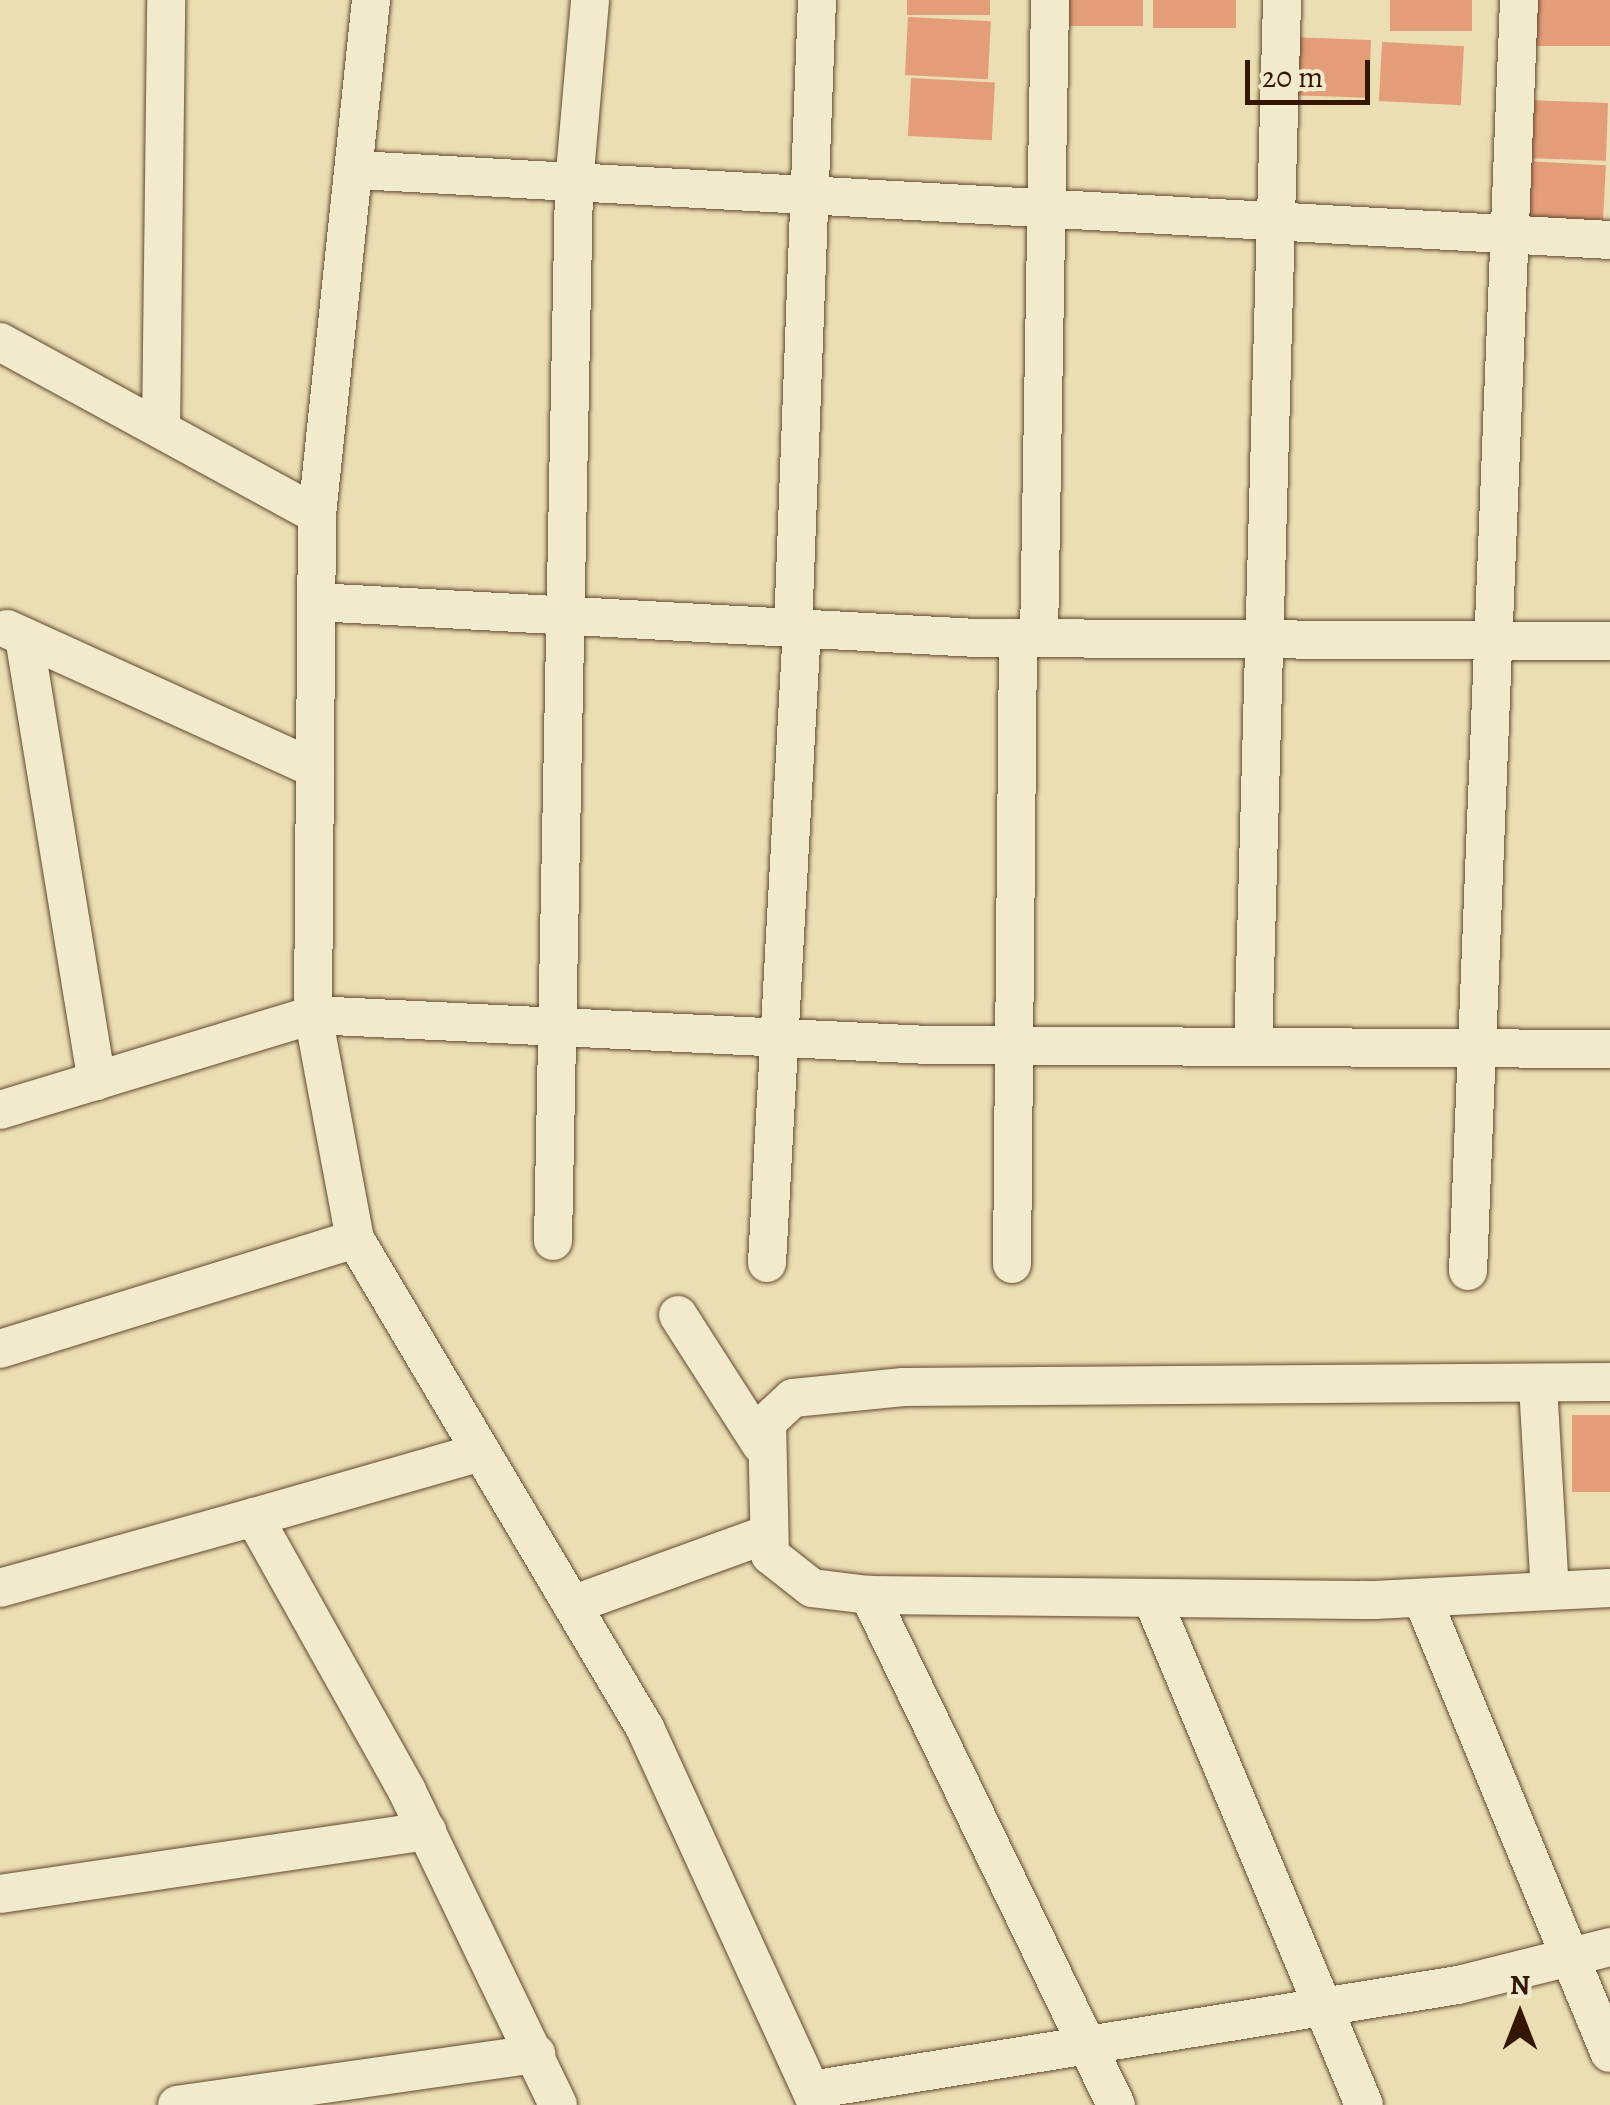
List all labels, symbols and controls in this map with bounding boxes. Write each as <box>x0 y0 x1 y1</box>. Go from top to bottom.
scale bar <box>1250 40 1375 102</box>
text: 20 m <box>1262 57 1323 97</box>
north arrow <box>1470 1965 1570 2065</box>
text: N <box>1510 1966 1530 2004</box>

